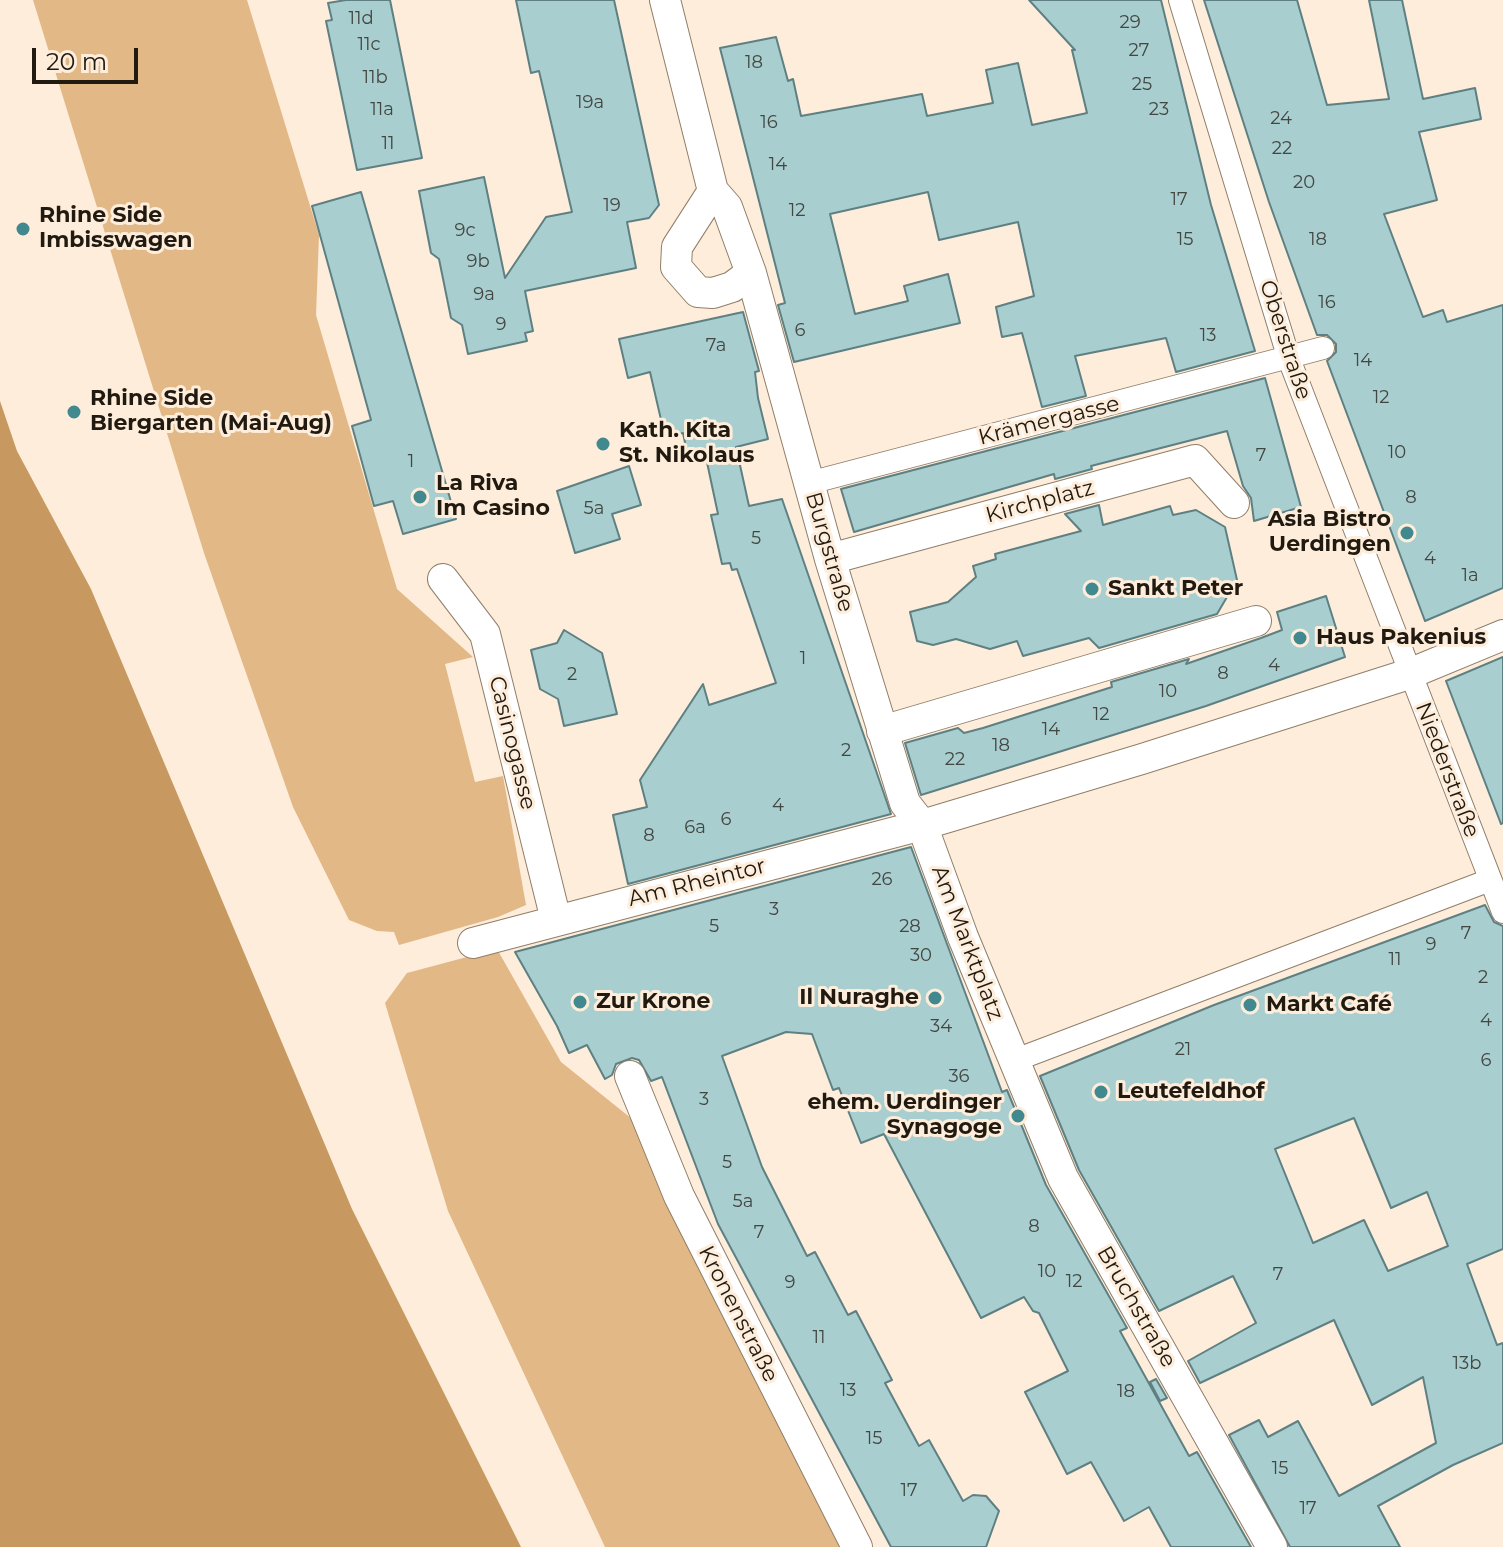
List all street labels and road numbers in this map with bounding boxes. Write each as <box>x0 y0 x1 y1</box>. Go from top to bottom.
street label: Oberstraße <box>1253 277 1317 403</box>
street label: Krämergasse <box>976 391 1122 451</box>
street label: Kirchplatz <box>983 475 1097 529</box>
street label: Burgstraße <box>799 489 859 615</box>
street label: Casinogasse <box>483 674 541 812</box>
street label: Niederstraße <box>1409 699 1485 841</box>
street label: Am Rheintor <box>625 853 769 913</box>
street label: Am Marktplatz <box>925 862 1009 1024</box>
street label: Kronenstraße <box>692 1241 784 1387</box>
street label: Bruchstraße <box>1091 1242 1181 1372</box>

